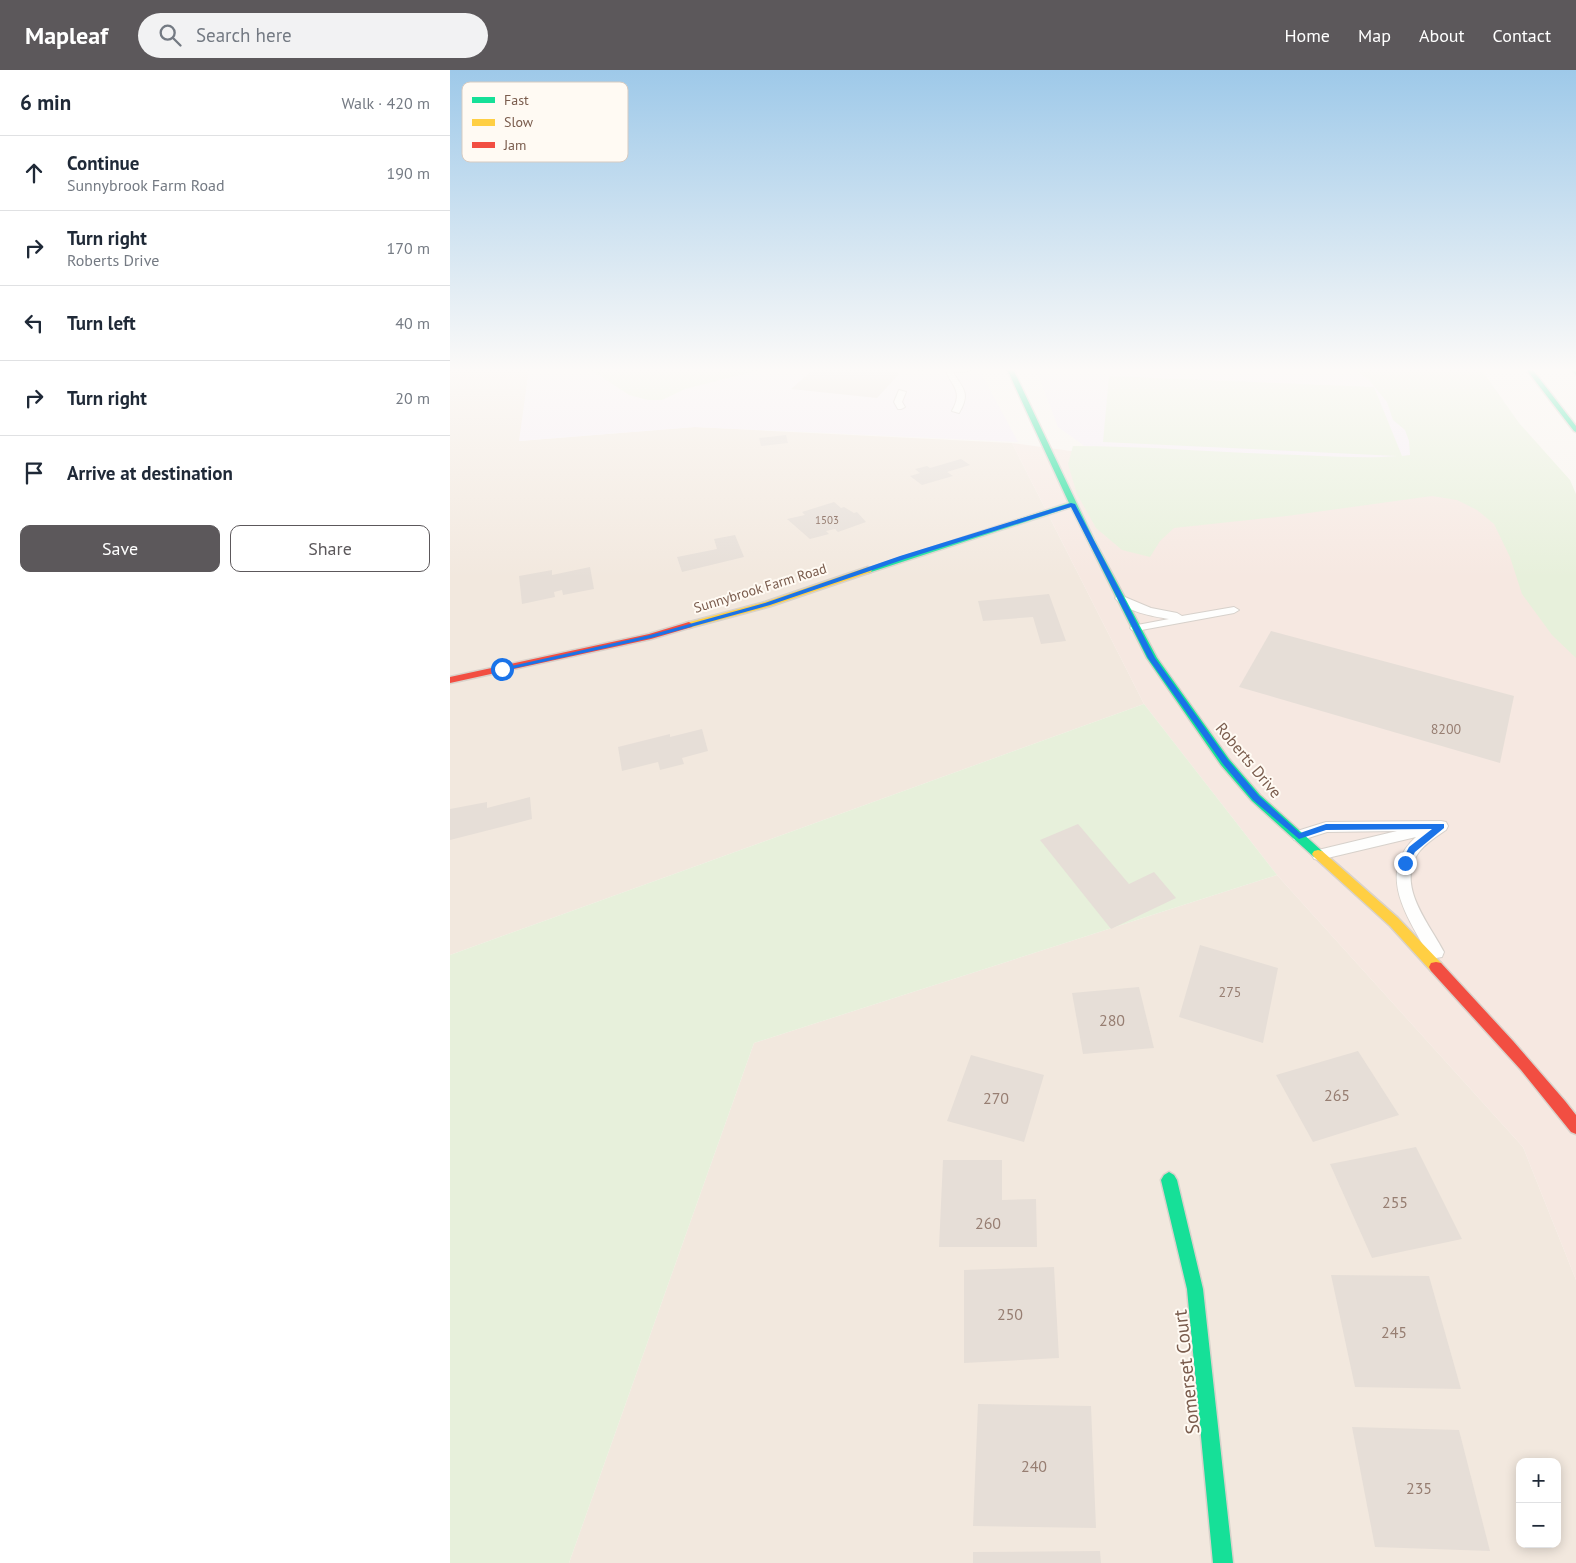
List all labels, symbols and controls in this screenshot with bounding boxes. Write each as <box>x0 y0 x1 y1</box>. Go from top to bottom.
search box <box>138 13 488 58</box>
text: Mapleaf <box>25 20 108 51</box>
icon: search <box>156 21 184 49</box>
text: Search here <box>196 23 292 47</box>
text: Home <box>1284 24 1330 47</box>
text: Map <box>1358 24 1391 47</box>
text: About <box>1419 24 1465 47</box>
text: Contact <box>1493 24 1551 47</box>
legend <box>462 82 628 162</box>
text: 6 min <box>20 89 71 116</box>
text: Fast <box>504 91 529 109</box>
text: Walk · 420 m <box>341 93 430 113</box>
text: Slow <box>504 113 534 131</box>
text: Jam <box>503 136 526 154</box>
text: Continue <box>67 151 139 175</box>
icon: ahead <box>20 159 48 187</box>
text: 190 m <box>387 163 430 183</box>
text: Sunnybrook Farm Road <box>67 175 225 195</box>
text: Turn right <box>67 226 147 250</box>
icon: right <box>20 234 48 262</box>
text: 170 m <box>387 238 430 258</box>
text: Roberts Drive <box>67 250 159 270</box>
icon: left <box>20 309 48 337</box>
text: Turn left <box>67 311 136 335</box>
text: 40 m <box>395 313 430 333</box>
icon: right <box>20 384 48 412</box>
text: Turn right <box>67 386 147 410</box>
text: 20 m <box>395 388 430 408</box>
icon: arrive <box>20 459 48 487</box>
text: Arrive at destination <box>67 461 233 485</box>
house number: 1503 <box>815 513 839 527</box>
button: Save <box>20 525 220 572</box>
button: Share <box>230 525 430 572</box>
street label: Sunnybrook Farm Road <box>691 559 829 617</box>
route start <box>491 658 514 681</box>
street label: Roberts Drive <box>1212 718 1286 802</box>
house number: 8200 <box>1431 720 1462 738</box>
route end <box>1394 852 1417 875</box>
house number: 275 <box>1219 983 1241 1001</box>
house number: 280 <box>1099 1010 1125 1030</box>
house number: 265 <box>1324 1085 1350 1105</box>
house number: 270 <box>983 1088 1009 1108</box>
house number: 255 <box>1382 1192 1408 1212</box>
house number: 260 <box>975 1213 1001 1233</box>
house number: 250 <box>997 1304 1023 1324</box>
street label: Somerset Court <box>1167 1308 1204 1435</box>
house number: 245 <box>1381 1322 1407 1342</box>
house number: 240 <box>1021 1456 1047 1476</box>
map controls <box>1516 1458 1561 1548</box>
button: + <box>1516 1458 1561 1503</box>
house number: 235 <box>1406 1478 1432 1498</box>
button: − <box>1516 1503 1561 1548</box>

